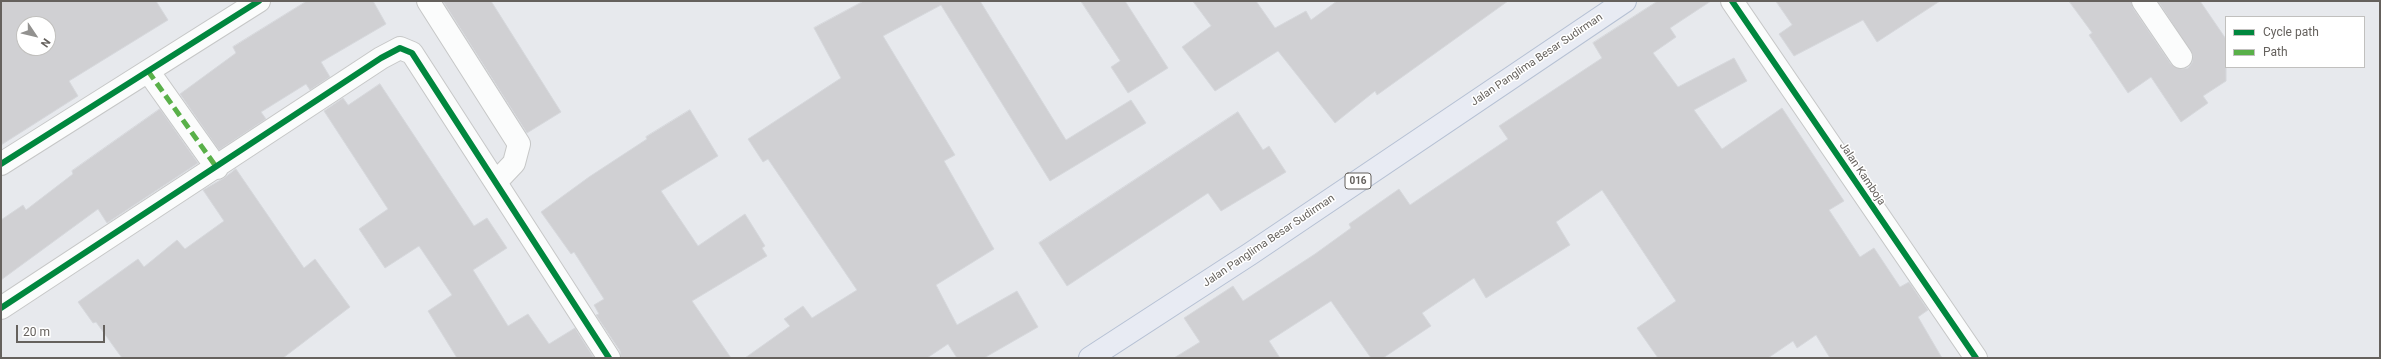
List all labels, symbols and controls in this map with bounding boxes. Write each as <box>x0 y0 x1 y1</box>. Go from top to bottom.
street label: Jalan Panglima Besar Sudirman <box>1469 11 1605 109</box>
north arrow <box>16 16 56 56</box>
legend <box>2225 16 2365 68</box>
text: Cycle path <box>2263 25 2319 39</box>
text: N <box>38 36 53 49</box>
text: Path <box>2263 45 2288 59</box>
street label: Jalan Kamboja <box>1836 140 1888 208</box>
road number: 016 <box>1345 173 1371 189</box>
street label: Jalan Panglima Besar Sudirman <box>1201 192 1337 290</box>
scale bar <box>18 317 107 343</box>
text: 20 m <box>23 325 50 339</box>

